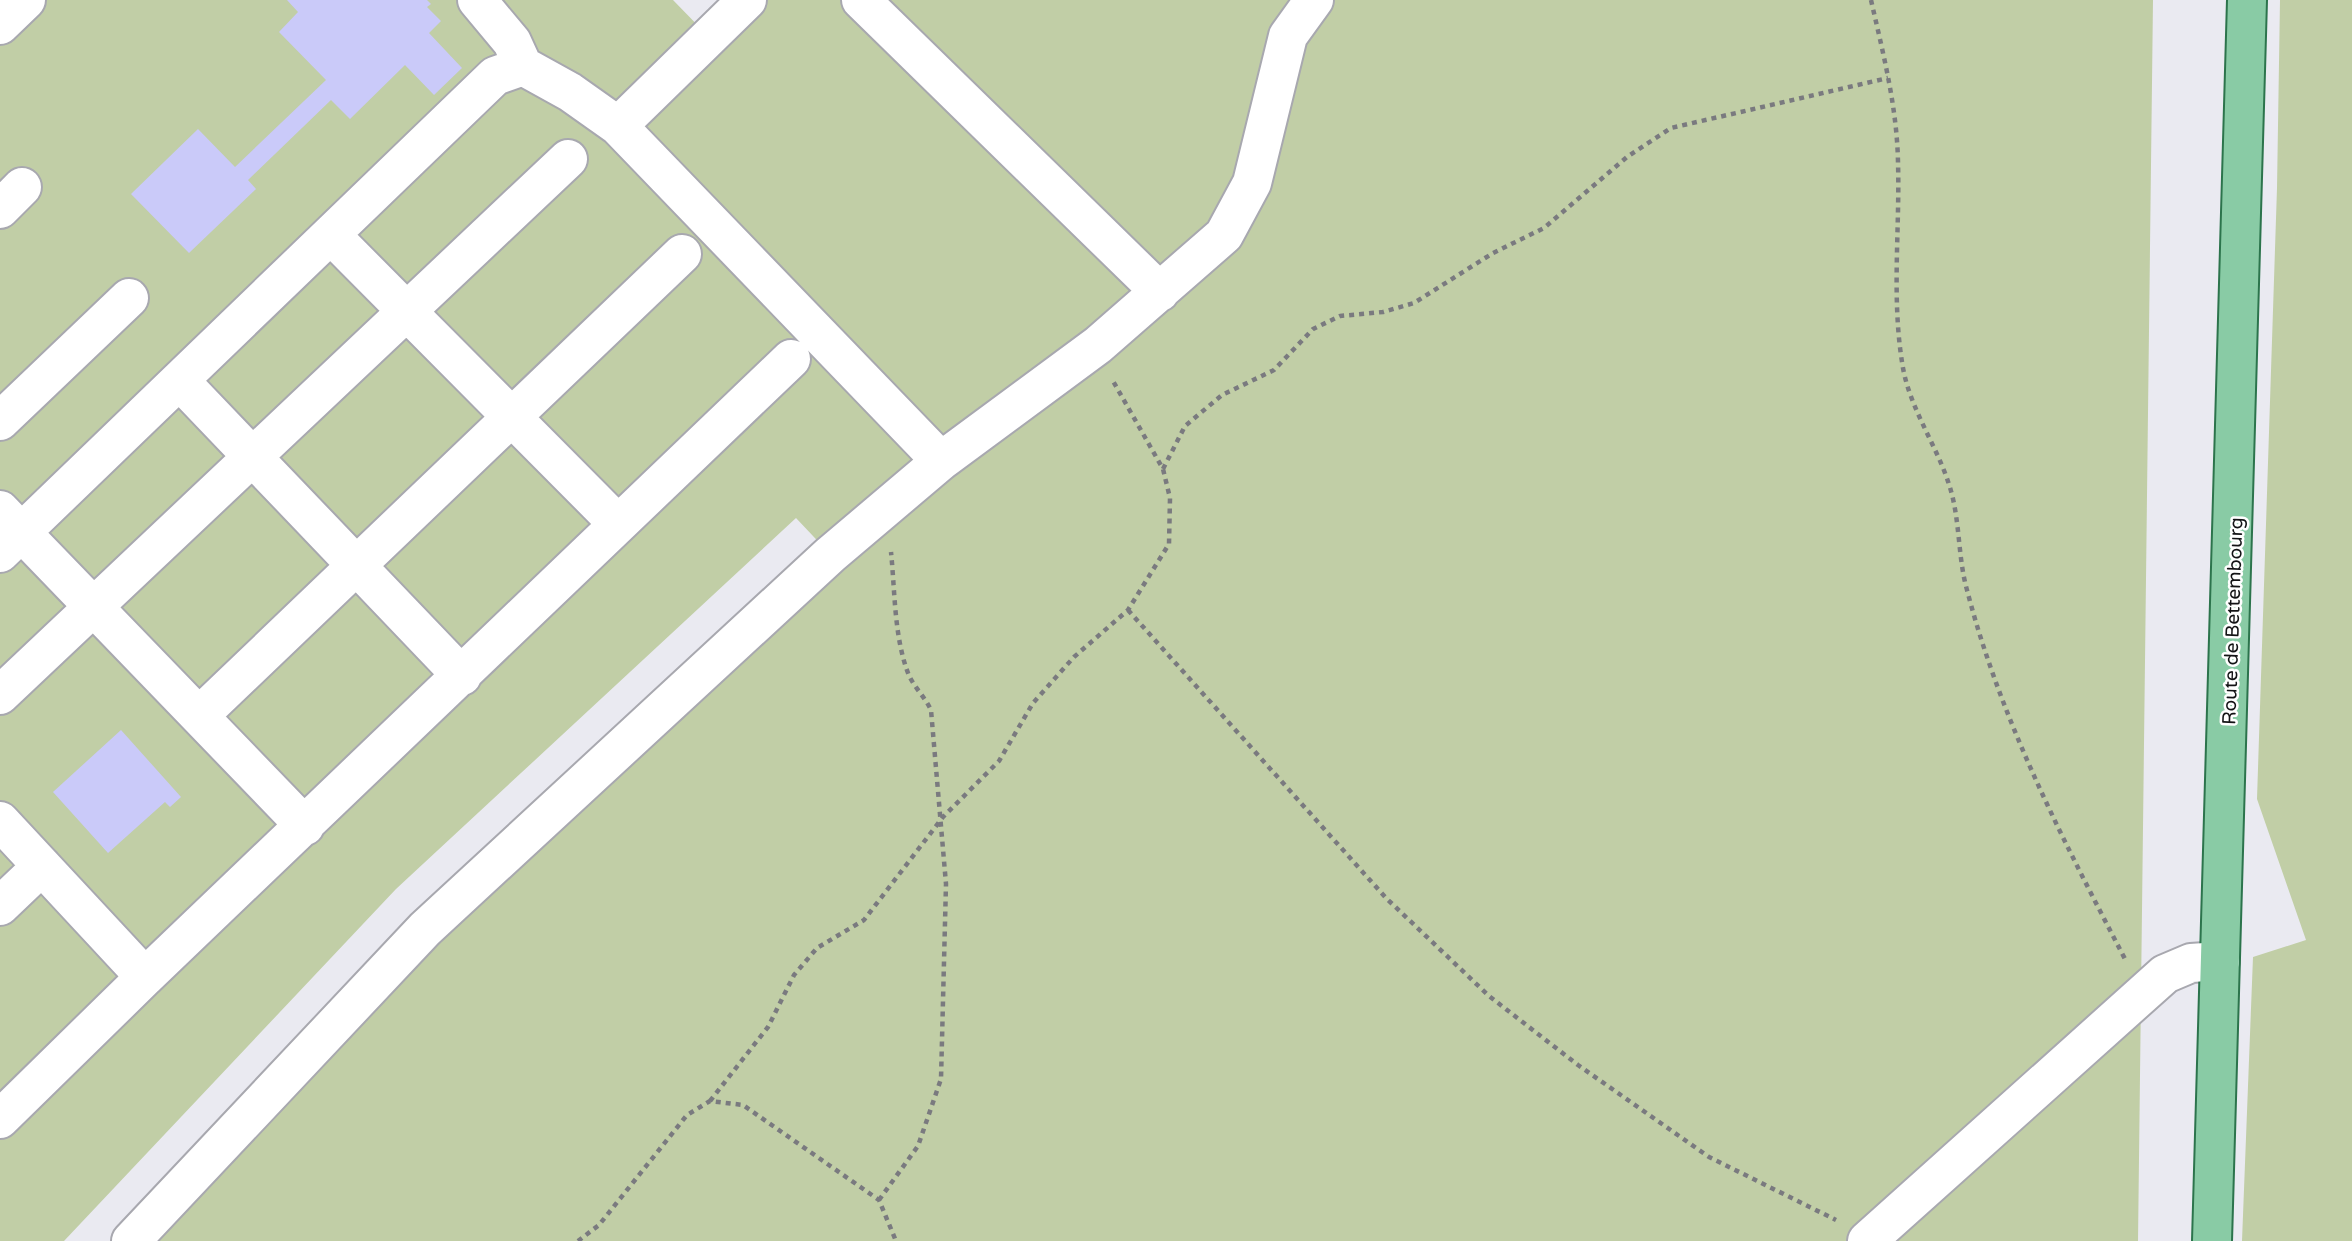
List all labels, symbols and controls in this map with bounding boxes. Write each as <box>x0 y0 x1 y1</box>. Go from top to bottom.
street label: Route de Bettembourg <box>2218 517 2248 725</box>

